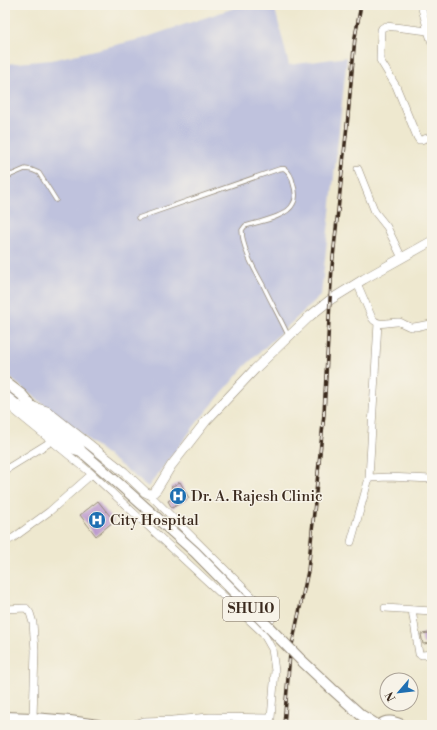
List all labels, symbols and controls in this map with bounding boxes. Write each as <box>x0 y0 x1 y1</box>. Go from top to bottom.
hospital icon: Dr. A. Rajesh Clinic <box>168 486 188 506</box>
place label: Dr. A. Rajesh Clinic <box>191 487 323 506</box>
hospital icon: City Hospital <box>87 510 107 530</box>
place label: City Hospital <box>110 511 199 530</box>
road number: SHU10 <box>223 597 279 621</box>
north arrow <box>379 672 419 712</box>
text: N <box>383 689 399 703</box>

